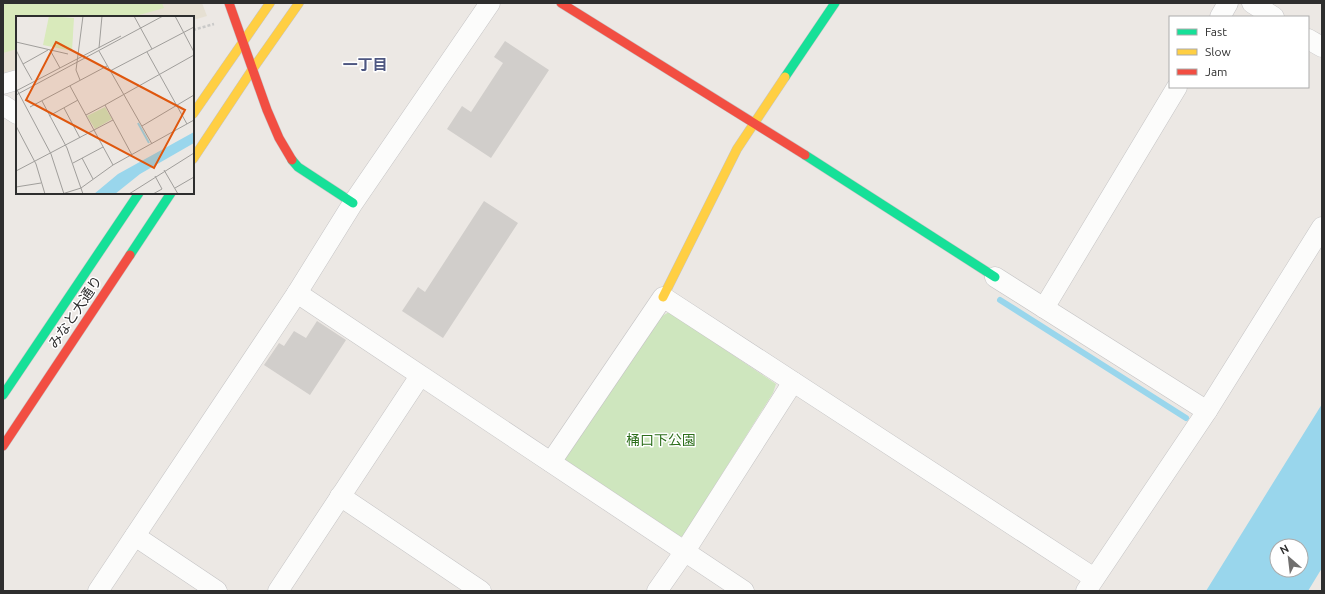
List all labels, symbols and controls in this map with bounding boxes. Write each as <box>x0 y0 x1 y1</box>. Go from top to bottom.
inset map <box>16 16 194 194</box>
legend <box>1169 16 1309 88</box>
text: Fast <box>1205 25 1227 38</box>
text: Slow <box>1205 45 1231 58</box>
district label: 一丁目 <box>342 56 388 73</box>
text: Jam <box>1205 65 1227 78</box>
street label: みなと大通り <box>45 273 105 351</box>
park label: 桶口下公園 <box>626 432 696 448</box>
north arrow <box>1269 538 1309 578</box>
text: N <box>1278 542 1291 556</box>

